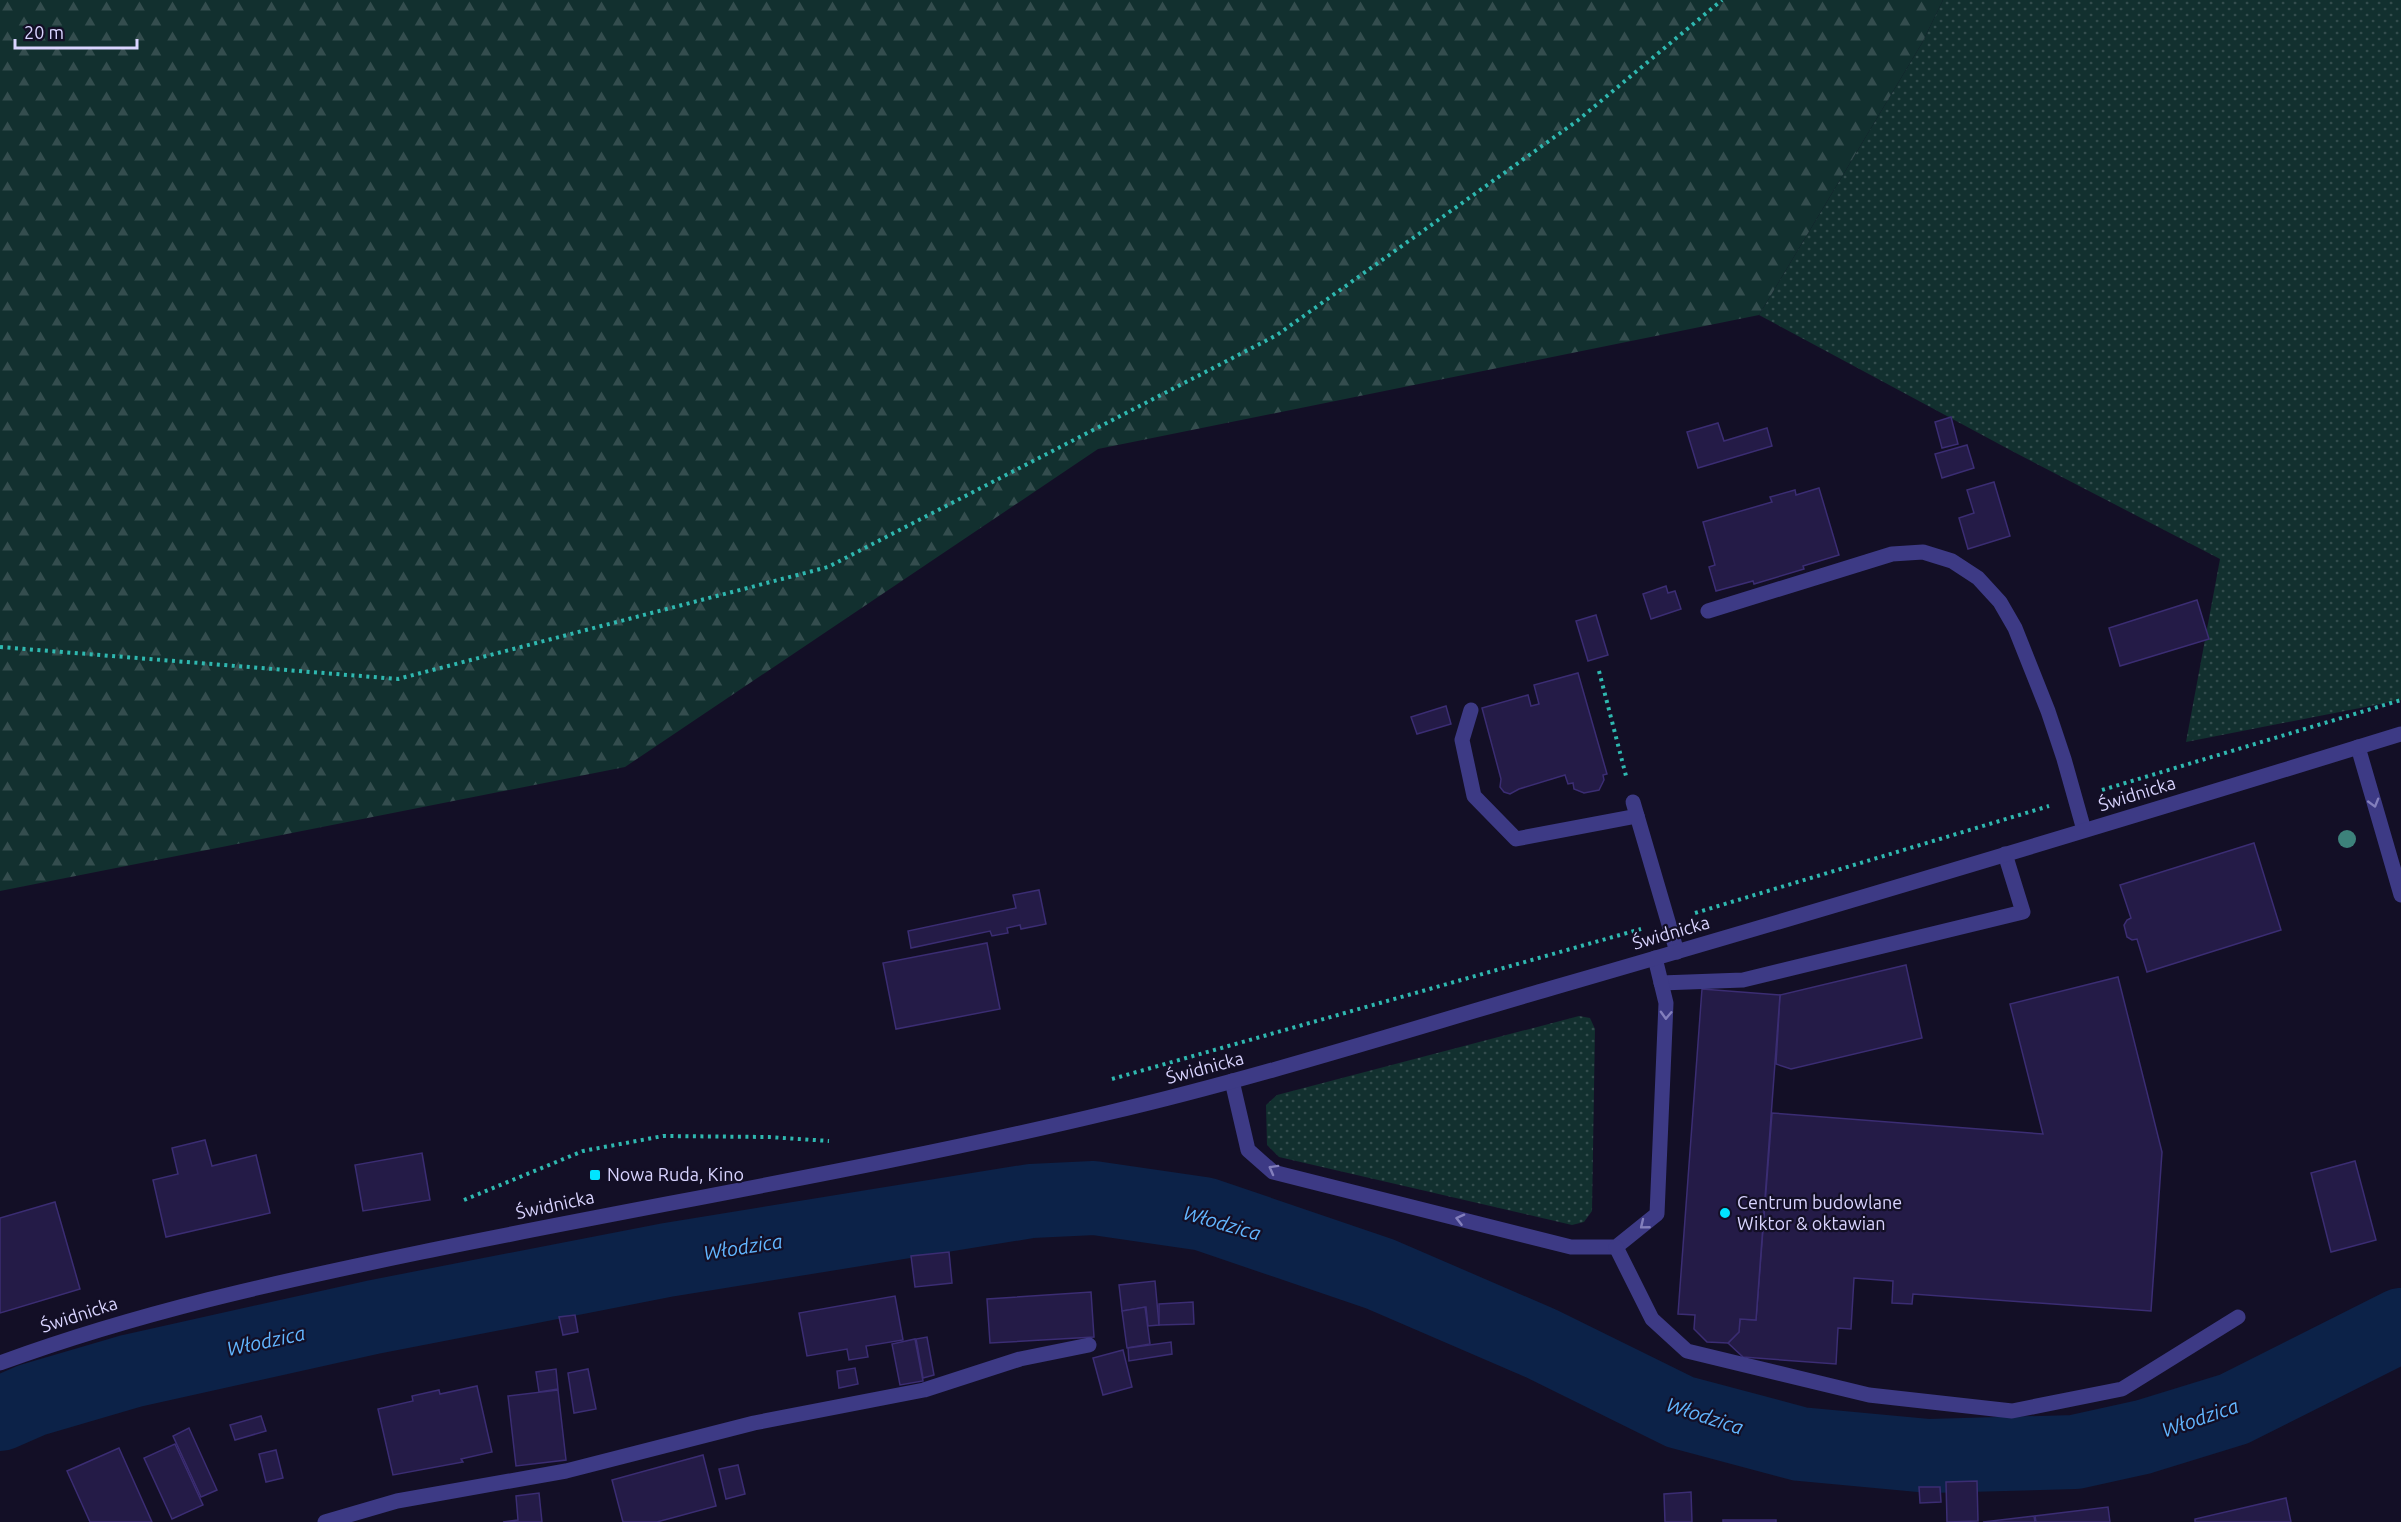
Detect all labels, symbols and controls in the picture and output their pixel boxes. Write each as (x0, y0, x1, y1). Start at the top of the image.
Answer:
scale bar (15, 12, 136, 50)
text: 20 m (24, 22, 64, 42)
street label: Świdnicka (2095, 771, 2178, 814)
one-way arrow (2367, 797, 2379, 808)
street label: Świdnicka (1629, 910, 1712, 953)
one-way arrow (1659, 1011, 1672, 1020)
street label: Świdnicka (1163, 1046, 1246, 1087)
place label: Nowa Ruda, Kino (607, 1164, 744, 1184)
one-way arrow (1269, 1165, 1279, 1176)
marker: Nowa Ruda, Kino (588, 1168, 602, 1182)
street label: Świdnicka (514, 1185, 596, 1222)
place label: Centrum budowlane Wiktor & oktawian (1737, 1192, 1902, 1233)
water label: Włodzica (1181, 1201, 1264, 1245)
marker: Centrum budowlane Wiktor & oktawian (1718, 1206, 1732, 1220)
one-way arrow (1456, 1214, 1466, 1226)
one-way arrow (1640, 1218, 1651, 1229)
water label: Włodzica (702, 1229, 784, 1264)
street label: Świdnicka (37, 1291, 120, 1336)
water label: Włodzica (225, 1321, 307, 1360)
water label: Włodzica (1664, 1392, 1747, 1439)
water label: Włodzica (2159, 1394, 2241, 1441)

